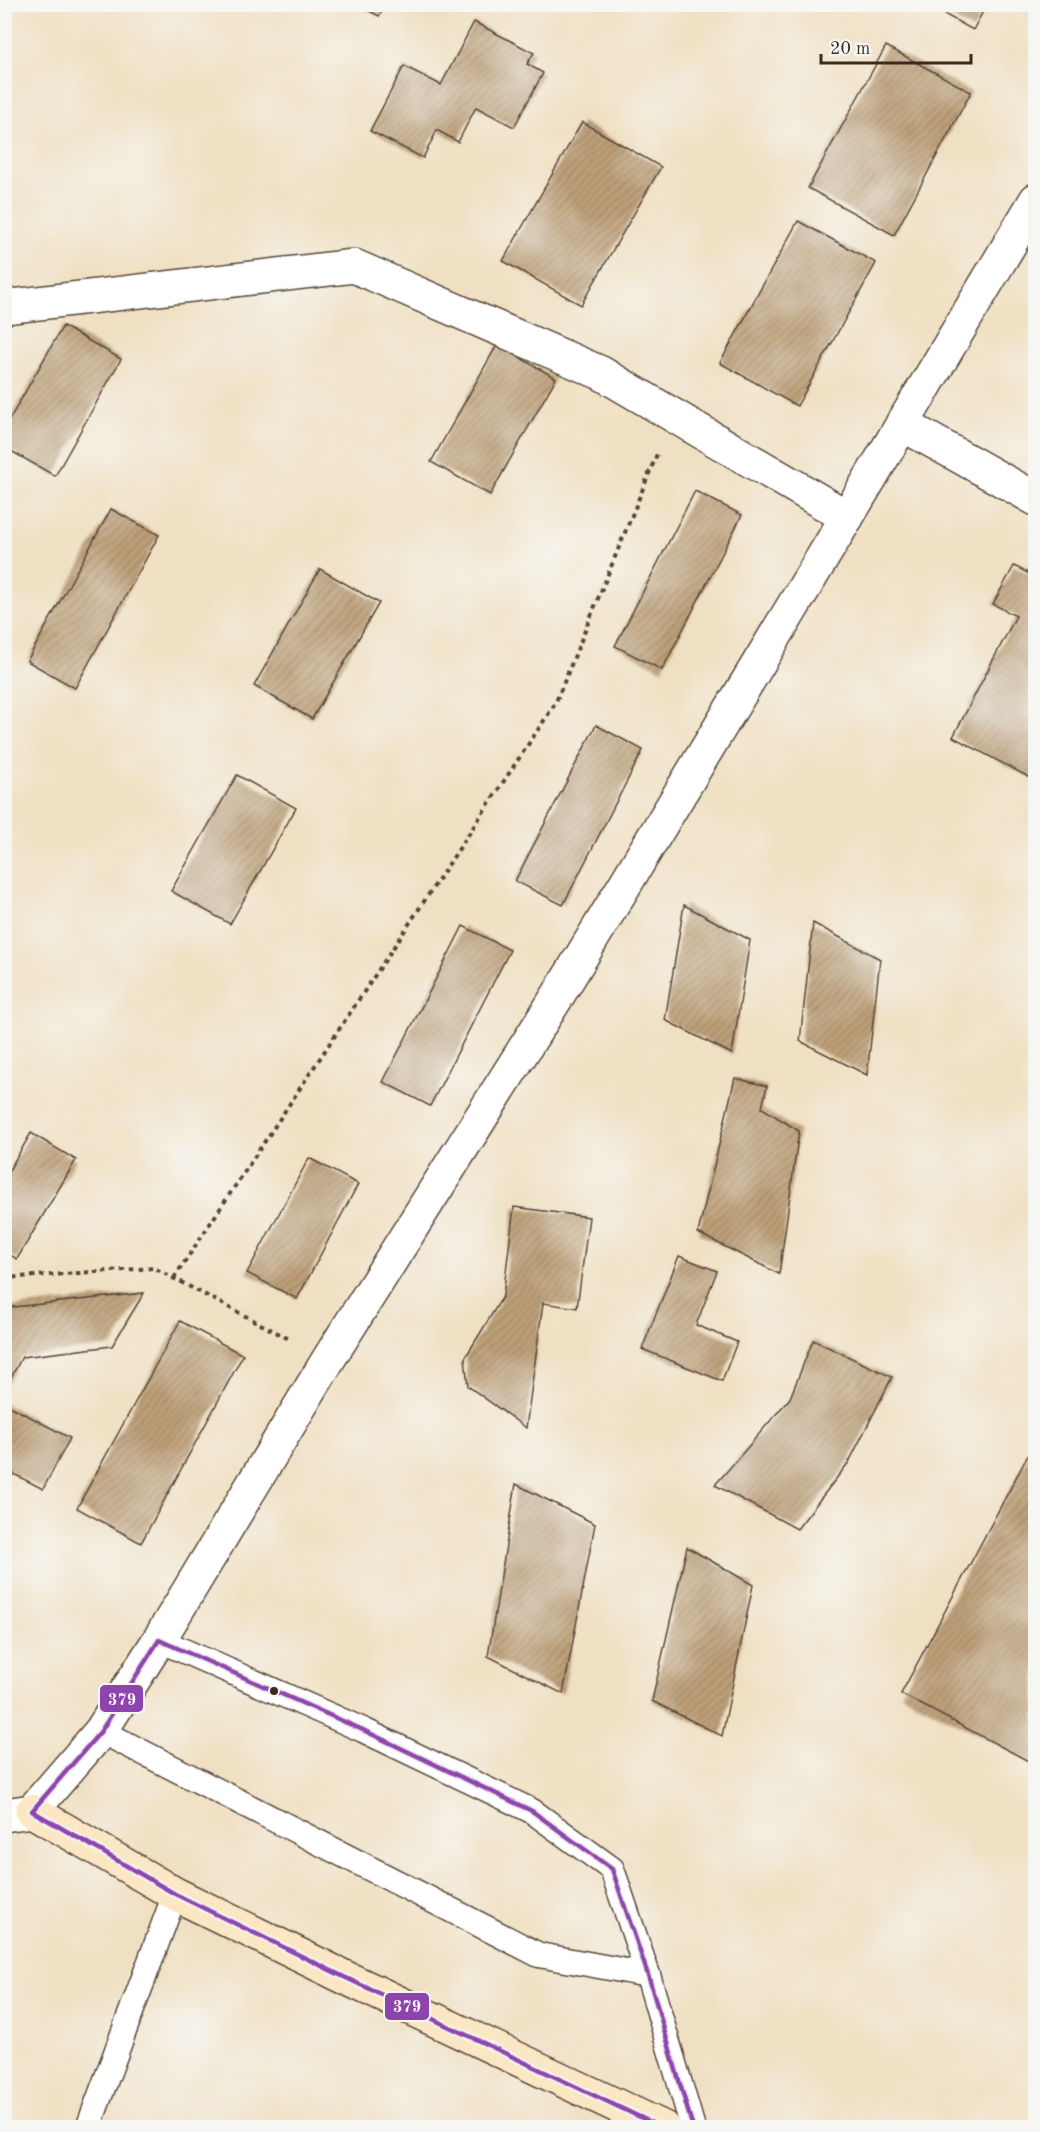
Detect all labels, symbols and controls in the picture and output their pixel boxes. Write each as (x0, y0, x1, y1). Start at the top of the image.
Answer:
scale bar (821, 27, 971, 65)
text: 20 m (830, 40, 870, 58)
line badge: 379 (99, 1684, 144, 1713)
unlabelled marker (268, 1685, 280, 1697)
text: 379 (108, 1693, 136, 1709)
line badge: 379 (384, 1992, 430, 2021)
text: 379 (393, 2000, 421, 2016)

